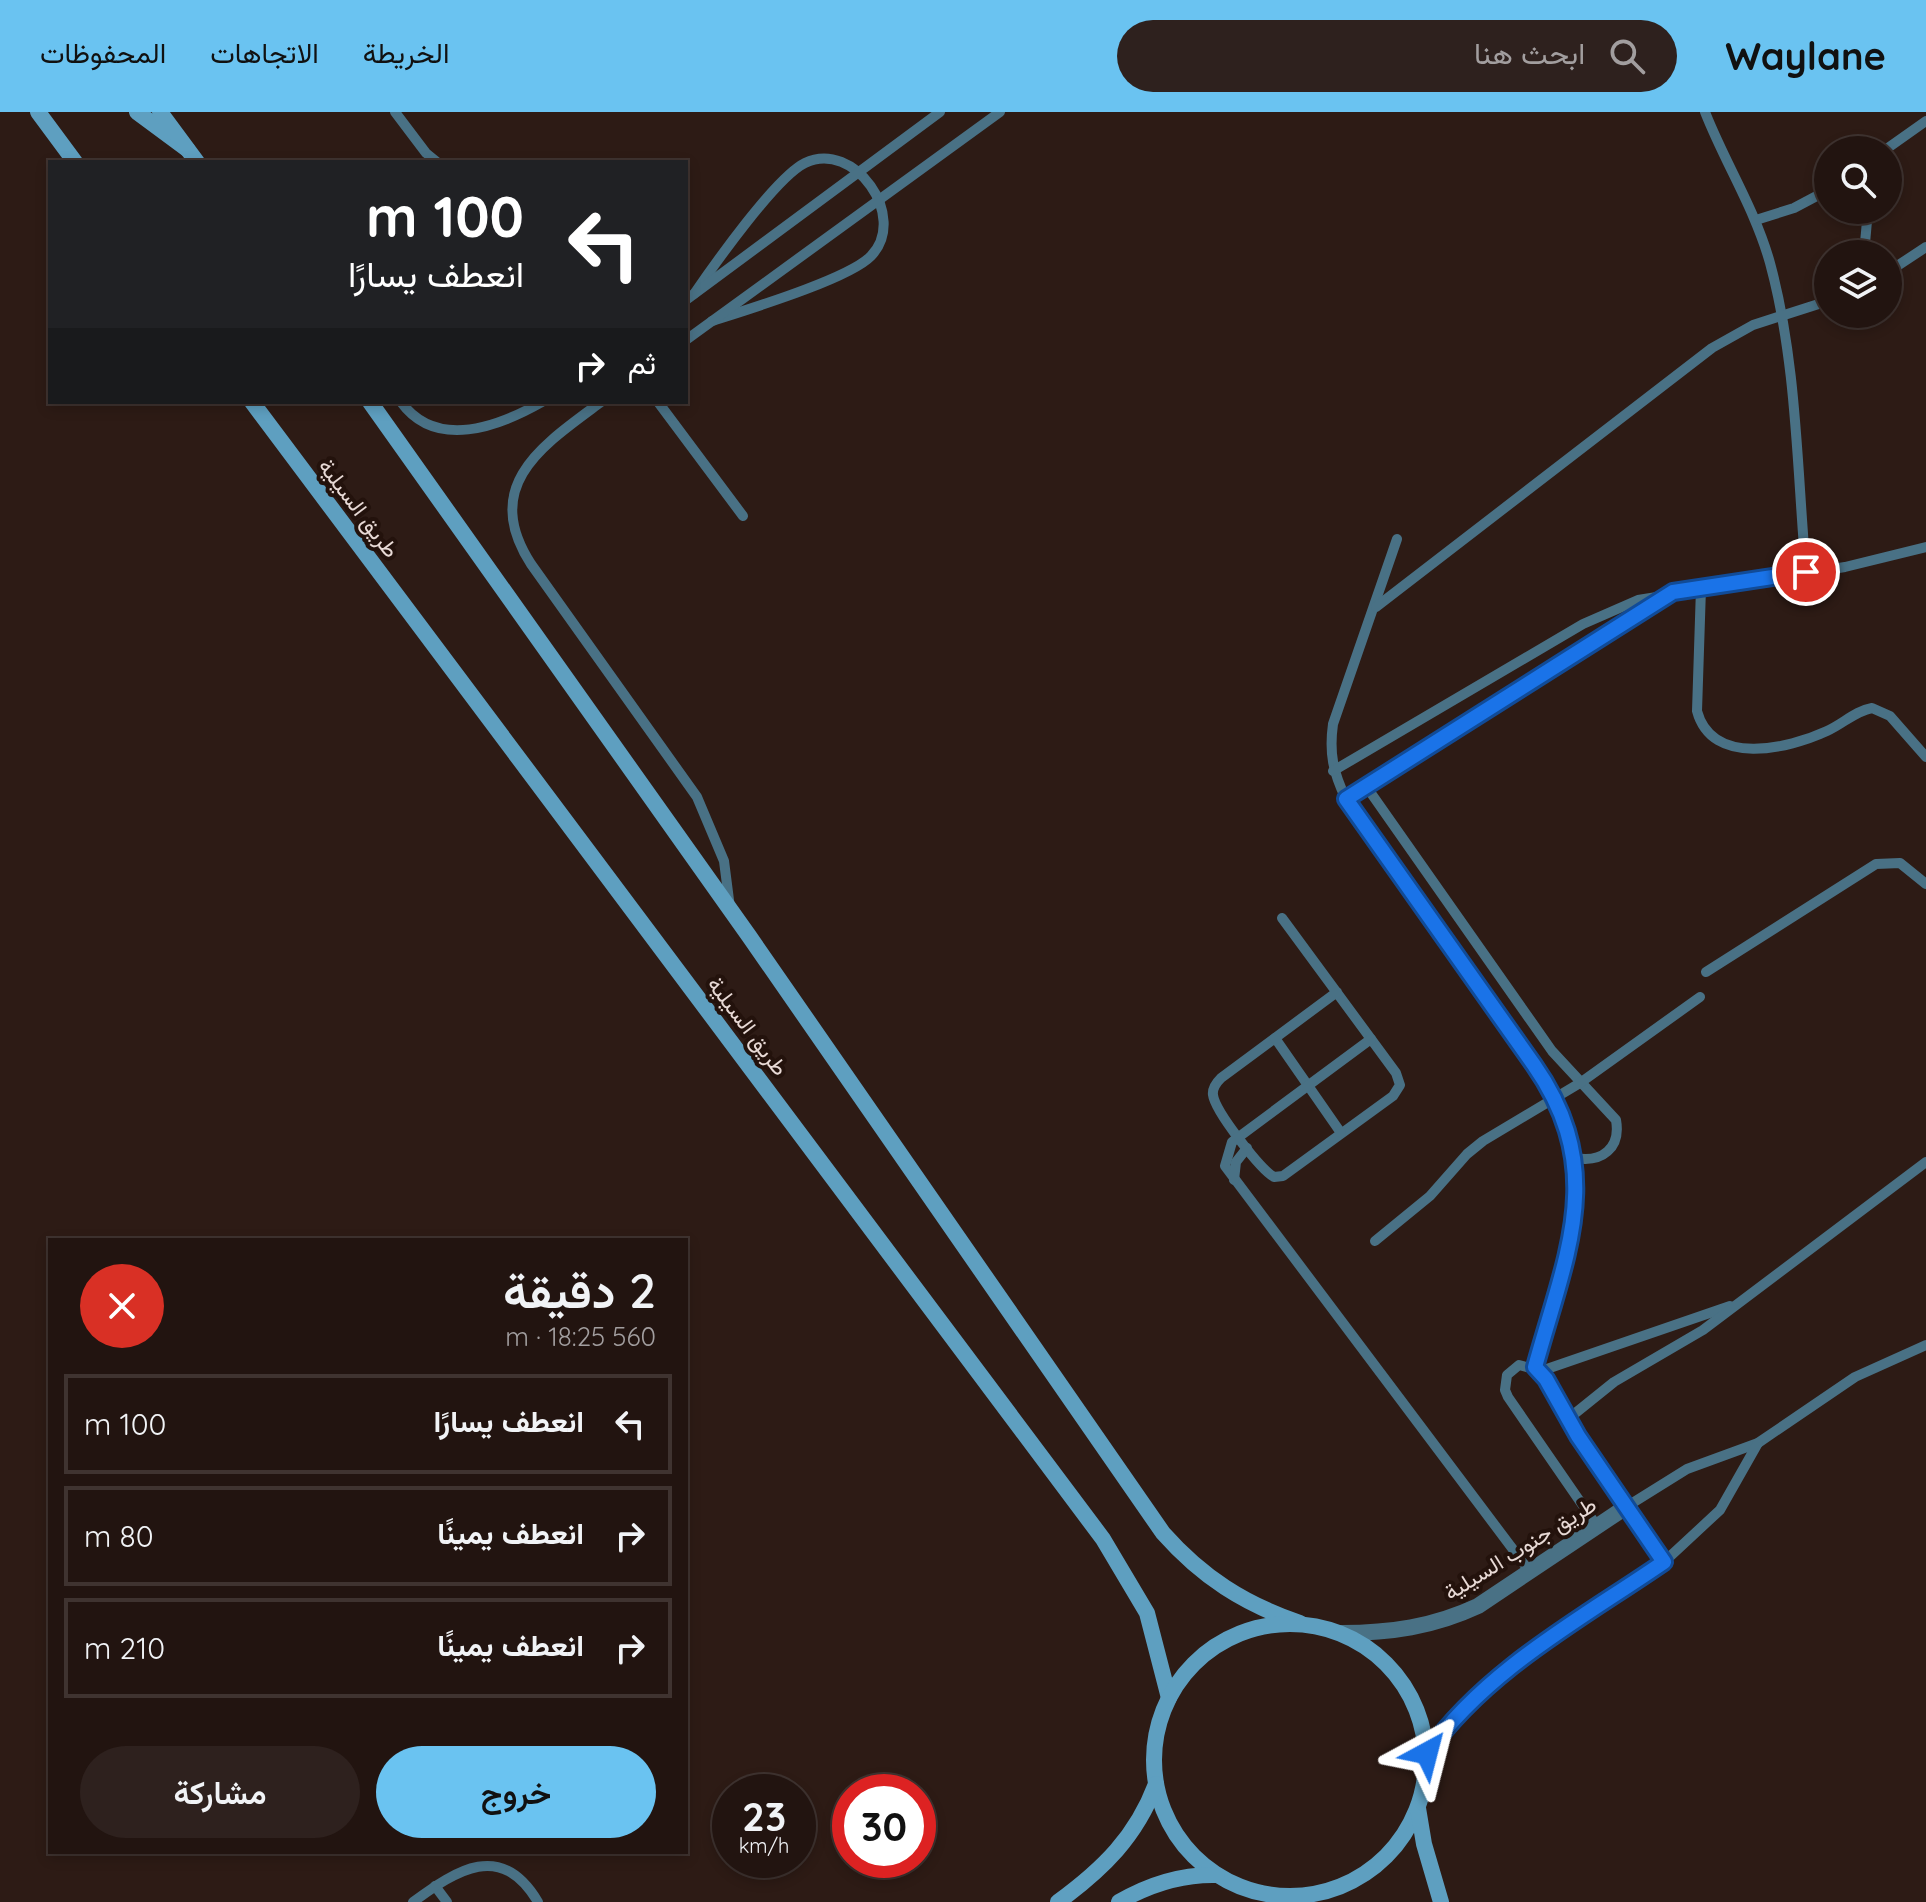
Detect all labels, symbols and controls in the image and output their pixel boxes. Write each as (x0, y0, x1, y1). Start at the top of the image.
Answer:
search box (1117, 20, 1677, 92)
text: Waylane (1725, 32, 1886, 80)
text: ابحث هنا (1474, 34, 1585, 72)
icon: search (1605, 34, 1649, 78)
text: المحفوظات (40, 35, 166, 70)
text: الاتجاهات (210, 35, 319, 70)
text: الخريطة (363, 35, 449, 70)
map controls (1814, 136, 1902, 328)
button: search (1814, 136, 1902, 224)
text: 100 m (366, 181, 524, 251)
icon: left (552, 192, 656, 296)
button: layers (1814, 240, 1902, 328)
text: انعطف يسارًا (348, 251, 524, 296)
icon: right (568, 344, 612, 388)
text: ثم (628, 344, 656, 382)
street label: طريق السيلية (313, 453, 405, 563)
pin (1772, 538, 1840, 606)
icon: arrive (1784, 550, 1828, 594)
street label: طريق السيلية (702, 971, 794, 1081)
text: 2 دقيقة (503, 1260, 656, 1320)
button: close (80, 1264, 164, 1348)
text: 560 m · 18:25 (505, 1320, 656, 1353)
text: انعطف يسارًا (434, 1402, 584, 1440)
icon: left (608, 1402, 652, 1446)
text: 100 m (84, 1405, 166, 1443)
street label: طريق جنوب السيلية (1439, 1490, 1601, 1606)
text: انعطف يمينًا (437, 1514, 584, 1552)
icon: right (608, 1514, 652, 1558)
text: 80 m (84, 1517, 154, 1555)
text: انعطف يمينًا (437, 1626, 584, 1664)
icon: right (608, 1626, 652, 1670)
text: 210 m (84, 1629, 165, 1667)
position arrow (1385, 1711, 1469, 1795)
button: مشاركة (80, 1746, 360, 1838)
button: خروج (376, 1746, 656, 1838)
speed limit sign: 30 (832, 1774, 936, 1878)
text: 23 (742, 1791, 786, 1841)
text: km/h (739, 1833, 789, 1858)

